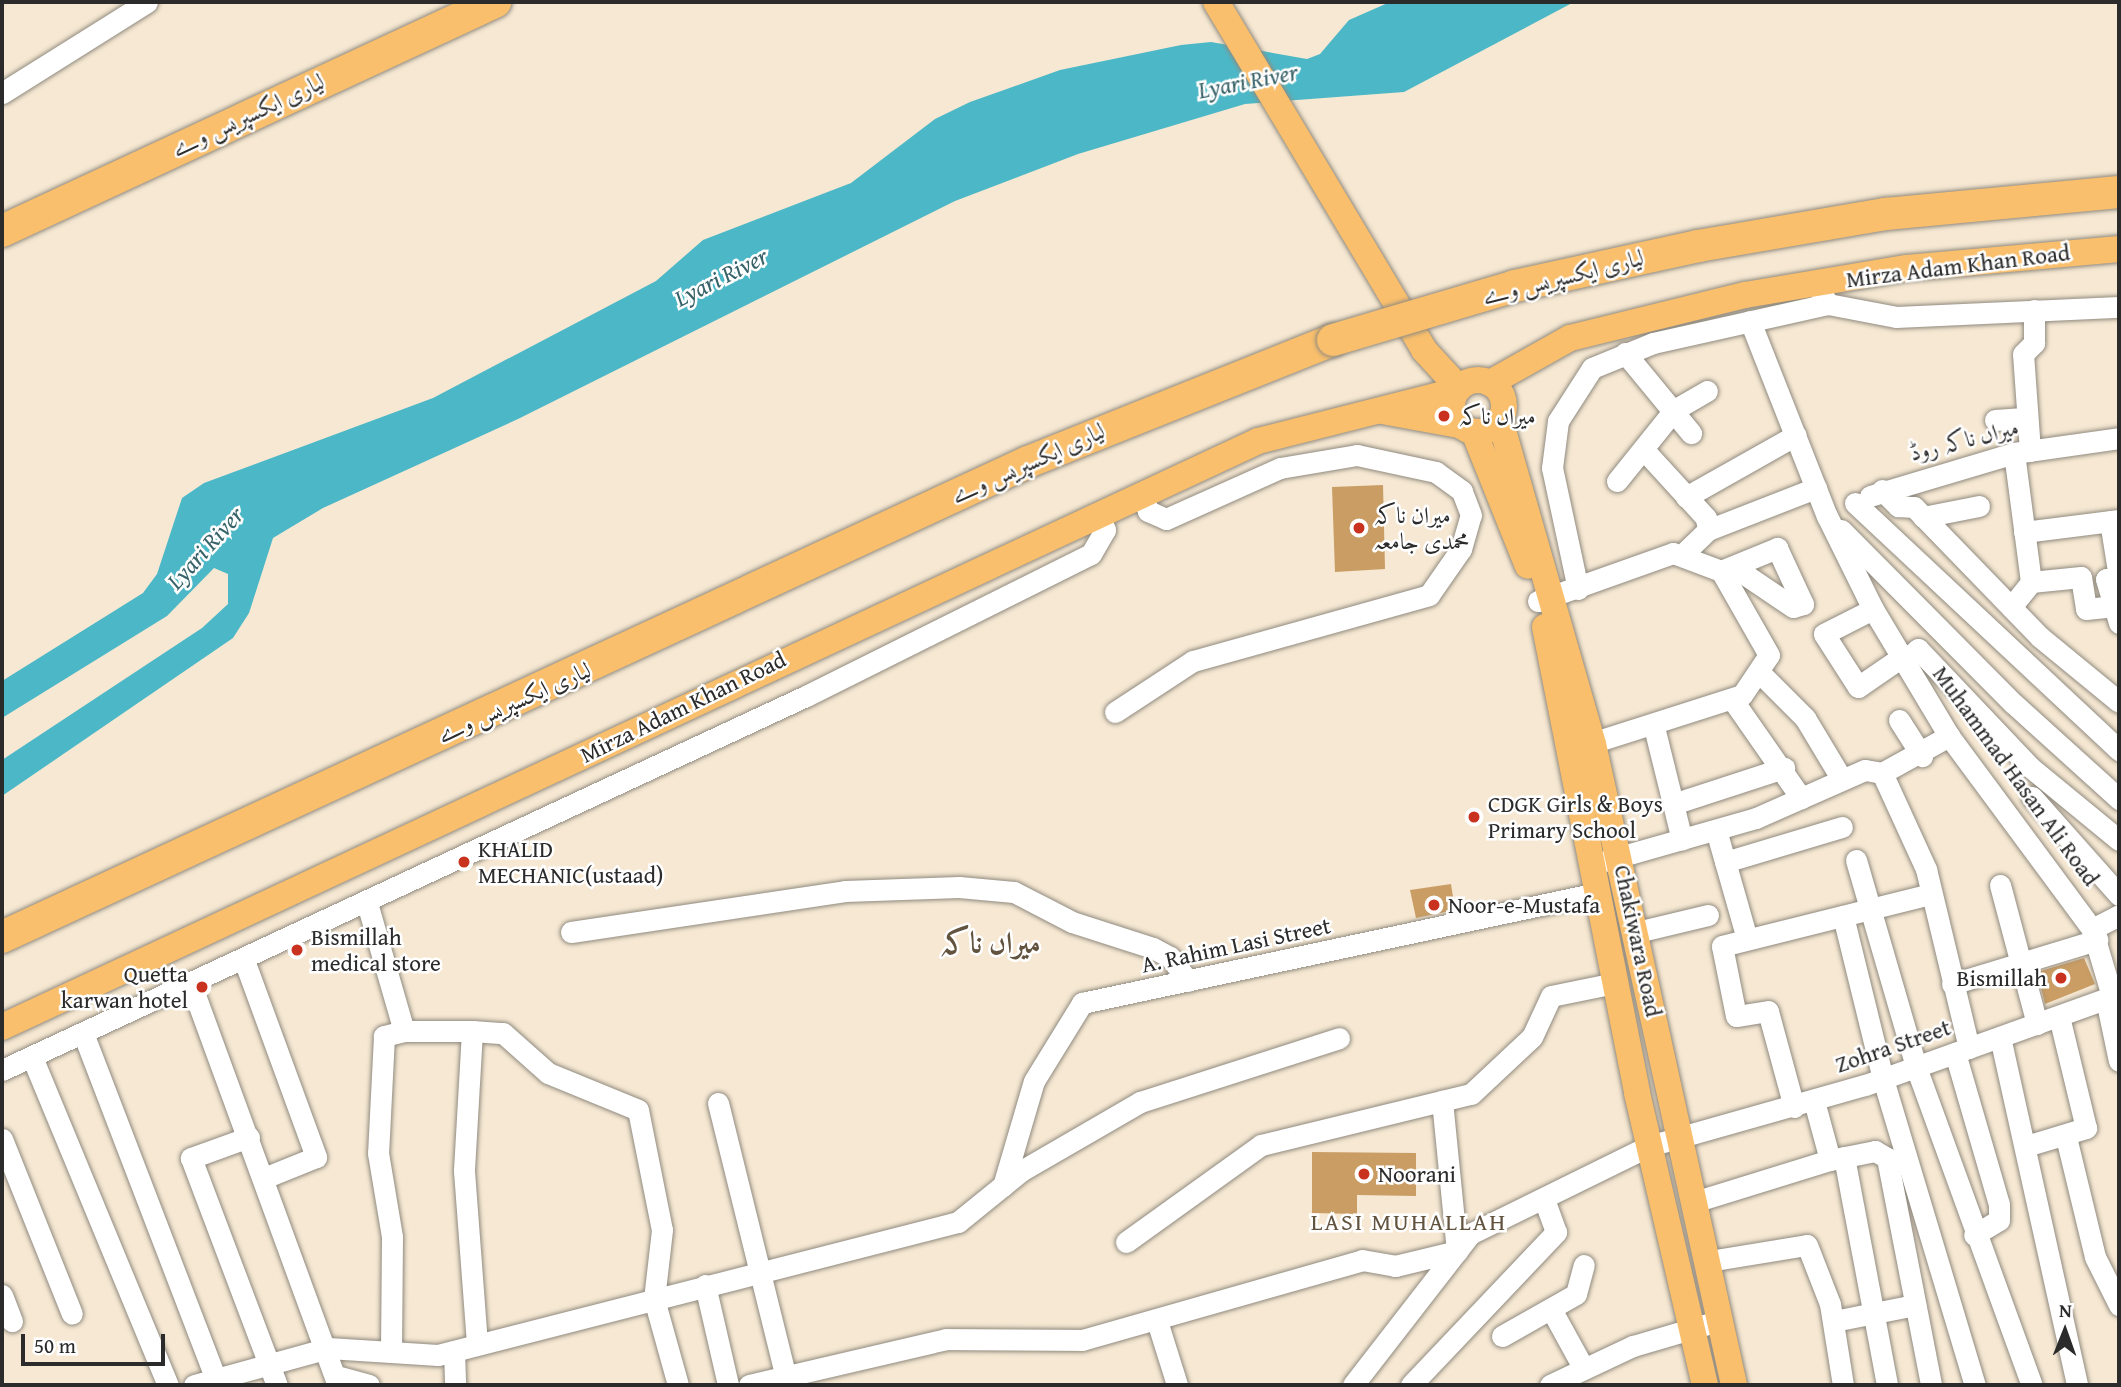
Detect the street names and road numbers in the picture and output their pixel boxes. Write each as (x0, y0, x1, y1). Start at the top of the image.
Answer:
street label: لیاری ایکسپریس وے (167, 68, 329, 162)
street label: Mirza Adam Khan Road (1845, 239, 2071, 293)
street label: لیاری ایکسپریس وے (1479, 244, 1647, 310)
street label: میراں ناکہ روڈ (1907, 413, 2021, 467)
street label: لیاری ایکسپریس وے (947, 417, 1109, 509)
street label: Mirza Adam Khan Road (576, 645, 790, 769)
street label: لیاری ایکسپریس وے (433, 656, 595, 748)
street label: Muhammad Hasan Ali Road (1927, 661, 2105, 891)
street label: Chakiwara Road (1608, 863, 1668, 1019)
street label: A. Rahim Lasi Street (1139, 911, 1333, 979)
street label: Zohra Street (1832, 1013, 1954, 1079)

